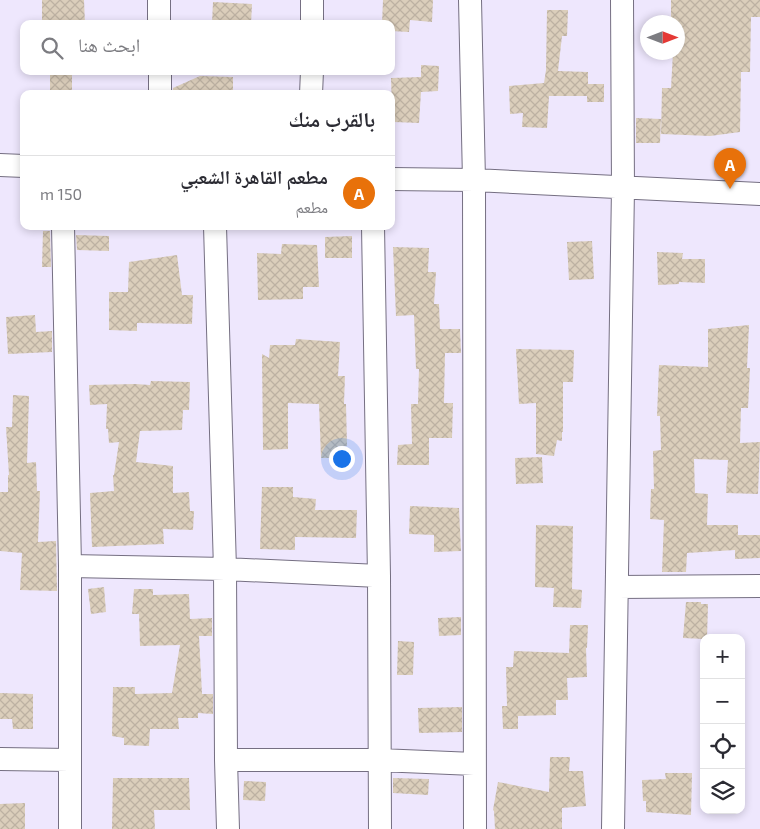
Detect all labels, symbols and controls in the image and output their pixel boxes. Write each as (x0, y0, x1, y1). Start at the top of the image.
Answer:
north arrow (640, 15, 685, 60)
search box (20, 20, 395, 75)
text: ابحث هنا (78, 33, 140, 56)
icon: search (38, 34, 66, 62)
text: بالقرب منك (289, 106, 375, 131)
pin: A (714, 148, 746, 189)
text: مطعم القاهرة الشعبي (180, 165, 328, 188)
text: 150 m (40, 184, 82, 203)
text: A (354, 184, 364, 203)
text: مطعم (296, 197, 328, 216)
your location (329, 446, 355, 472)
map controls (700, 634, 745, 814)
button: + (700, 634, 745, 679)
button: − (700, 679, 745, 724)
button: locate (700, 724, 745, 769)
button: layers (700, 769, 745, 814)

